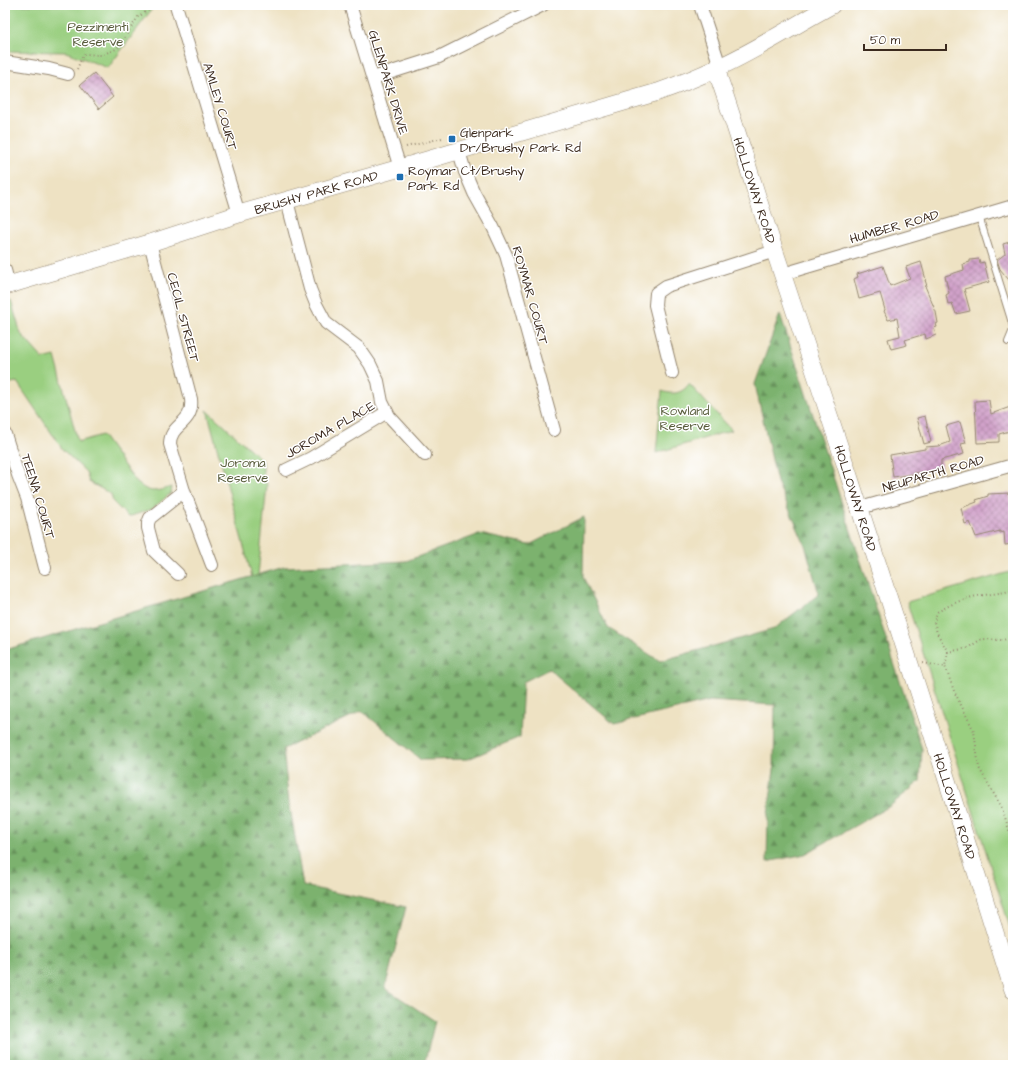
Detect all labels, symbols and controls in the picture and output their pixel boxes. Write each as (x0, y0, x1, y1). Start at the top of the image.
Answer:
park label: Pezzimenti Reserve (67, 18, 129, 51)
scale bar (864, 26, 946, 52)
street label: GLENPARK DRIVE (364, 28, 413, 137)
text: 50 m (870, 32, 901, 49)
street label: AMLEY COURT (198, 60, 242, 153)
place label: Glenpark Dr/Brushy Park Rd (460, 124, 581, 158)
marker: Glenpark Dr/Brushy Park Rd (447, 134, 457, 144)
street label: HOLLOWAY ROAD (728, 135, 780, 246)
place label: Roymar Ct/Brushy Park Rd (408, 162, 524, 195)
street label: BRUSHY PARK ROAD (252, 167, 381, 219)
marker: Roymar Ct/Brushy Park Rd (395, 172, 405, 182)
street label: HUMBER ROAD (848, 205, 942, 248)
street label: ROYMAR COURT (507, 244, 553, 347)
street label: CECIL STREET (163, 271, 204, 365)
street label: JOROMA PLACE (283, 397, 379, 463)
park label: Rowland Reserve (660, 402, 710, 435)
street label: HOLLOWAY ROAD (829, 443, 881, 554)
street label: NEUPARTH ROAD (880, 451, 987, 497)
street label: TEENA COURT (17, 452, 60, 542)
park label: Joroma Reserve (218, 454, 268, 487)
street label: HOLLOWAY ROAD (928, 751, 980, 862)

